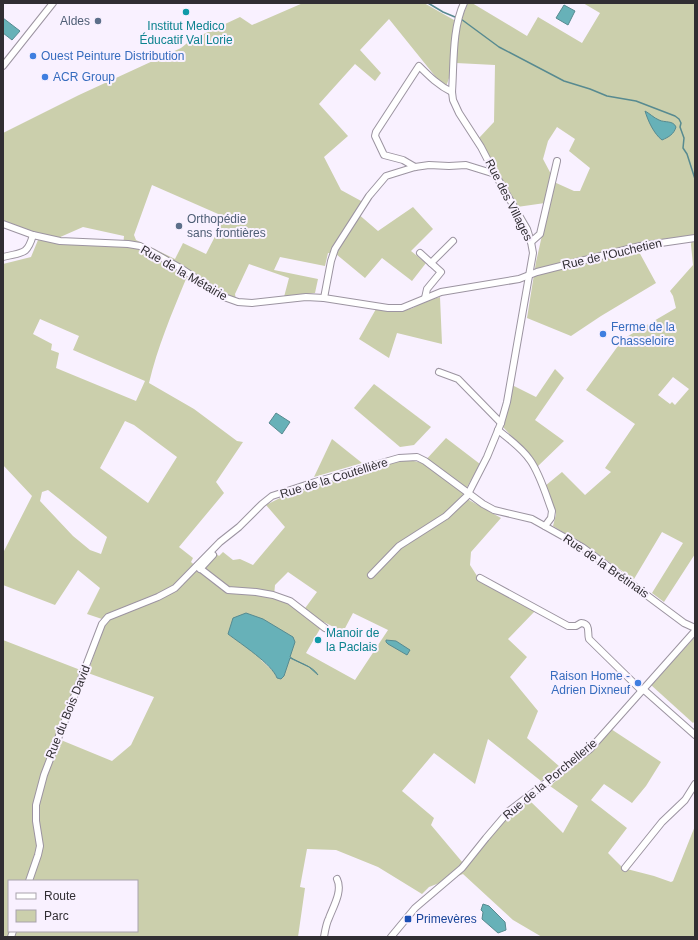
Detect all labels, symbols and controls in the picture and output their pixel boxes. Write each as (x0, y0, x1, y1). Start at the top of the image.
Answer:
marker: Institut Medico Éducatif Val Lorie (181, 7, 191, 17)
place label: Aldes (60, 14, 90, 28)
marker: Aldes (93, 16, 103, 26)
place label: Institut Medico Éducatif Val Lorie (139, 19, 233, 47)
place label: Ouest Peinture Distribution (41, 49, 184, 63)
marker: Ouest Peinture Distribution (28, 51, 38, 61)
place label: ACR Group (53, 70, 115, 84)
marker: ACR Group (40, 72, 50, 82)
street label: Rue des Villages (482, 157, 536, 243)
place label: Orthopédie sans frontières (187, 212, 266, 240)
marker: Orthopédie sans frontières (174, 221, 184, 231)
street label: Rue de l'Ouchetien (561, 236, 663, 272)
street label: Rue de la Métairie (138, 243, 230, 304)
place label: Ferme de la Chasseloire (611, 320, 675, 348)
marker: Ferme de la Chasseloire (598, 329, 608, 339)
street label: Rue de la Coutellière (278, 455, 390, 501)
street label: Rue de la Brétinais (560, 531, 652, 601)
place label: Manoir de la Paclais (326, 626, 380, 654)
marker: Manoir de la Paclais (313, 635, 323, 645)
street label: Rue du Bois David (43, 663, 93, 761)
place label: Raison Home - Adrien Dixneuf (550, 669, 631, 697)
marker: Raison Home - Adrien Dixneuf (633, 678, 643, 688)
street label: Rue de la Porchellerie (500, 735, 600, 822)
legend (8, 880, 138, 932)
text: Route (44, 889, 76, 903)
text: Parc (44, 909, 69, 923)
place label: Primevères (416, 912, 477, 926)
marker: Primevères (403, 914, 413, 924)

